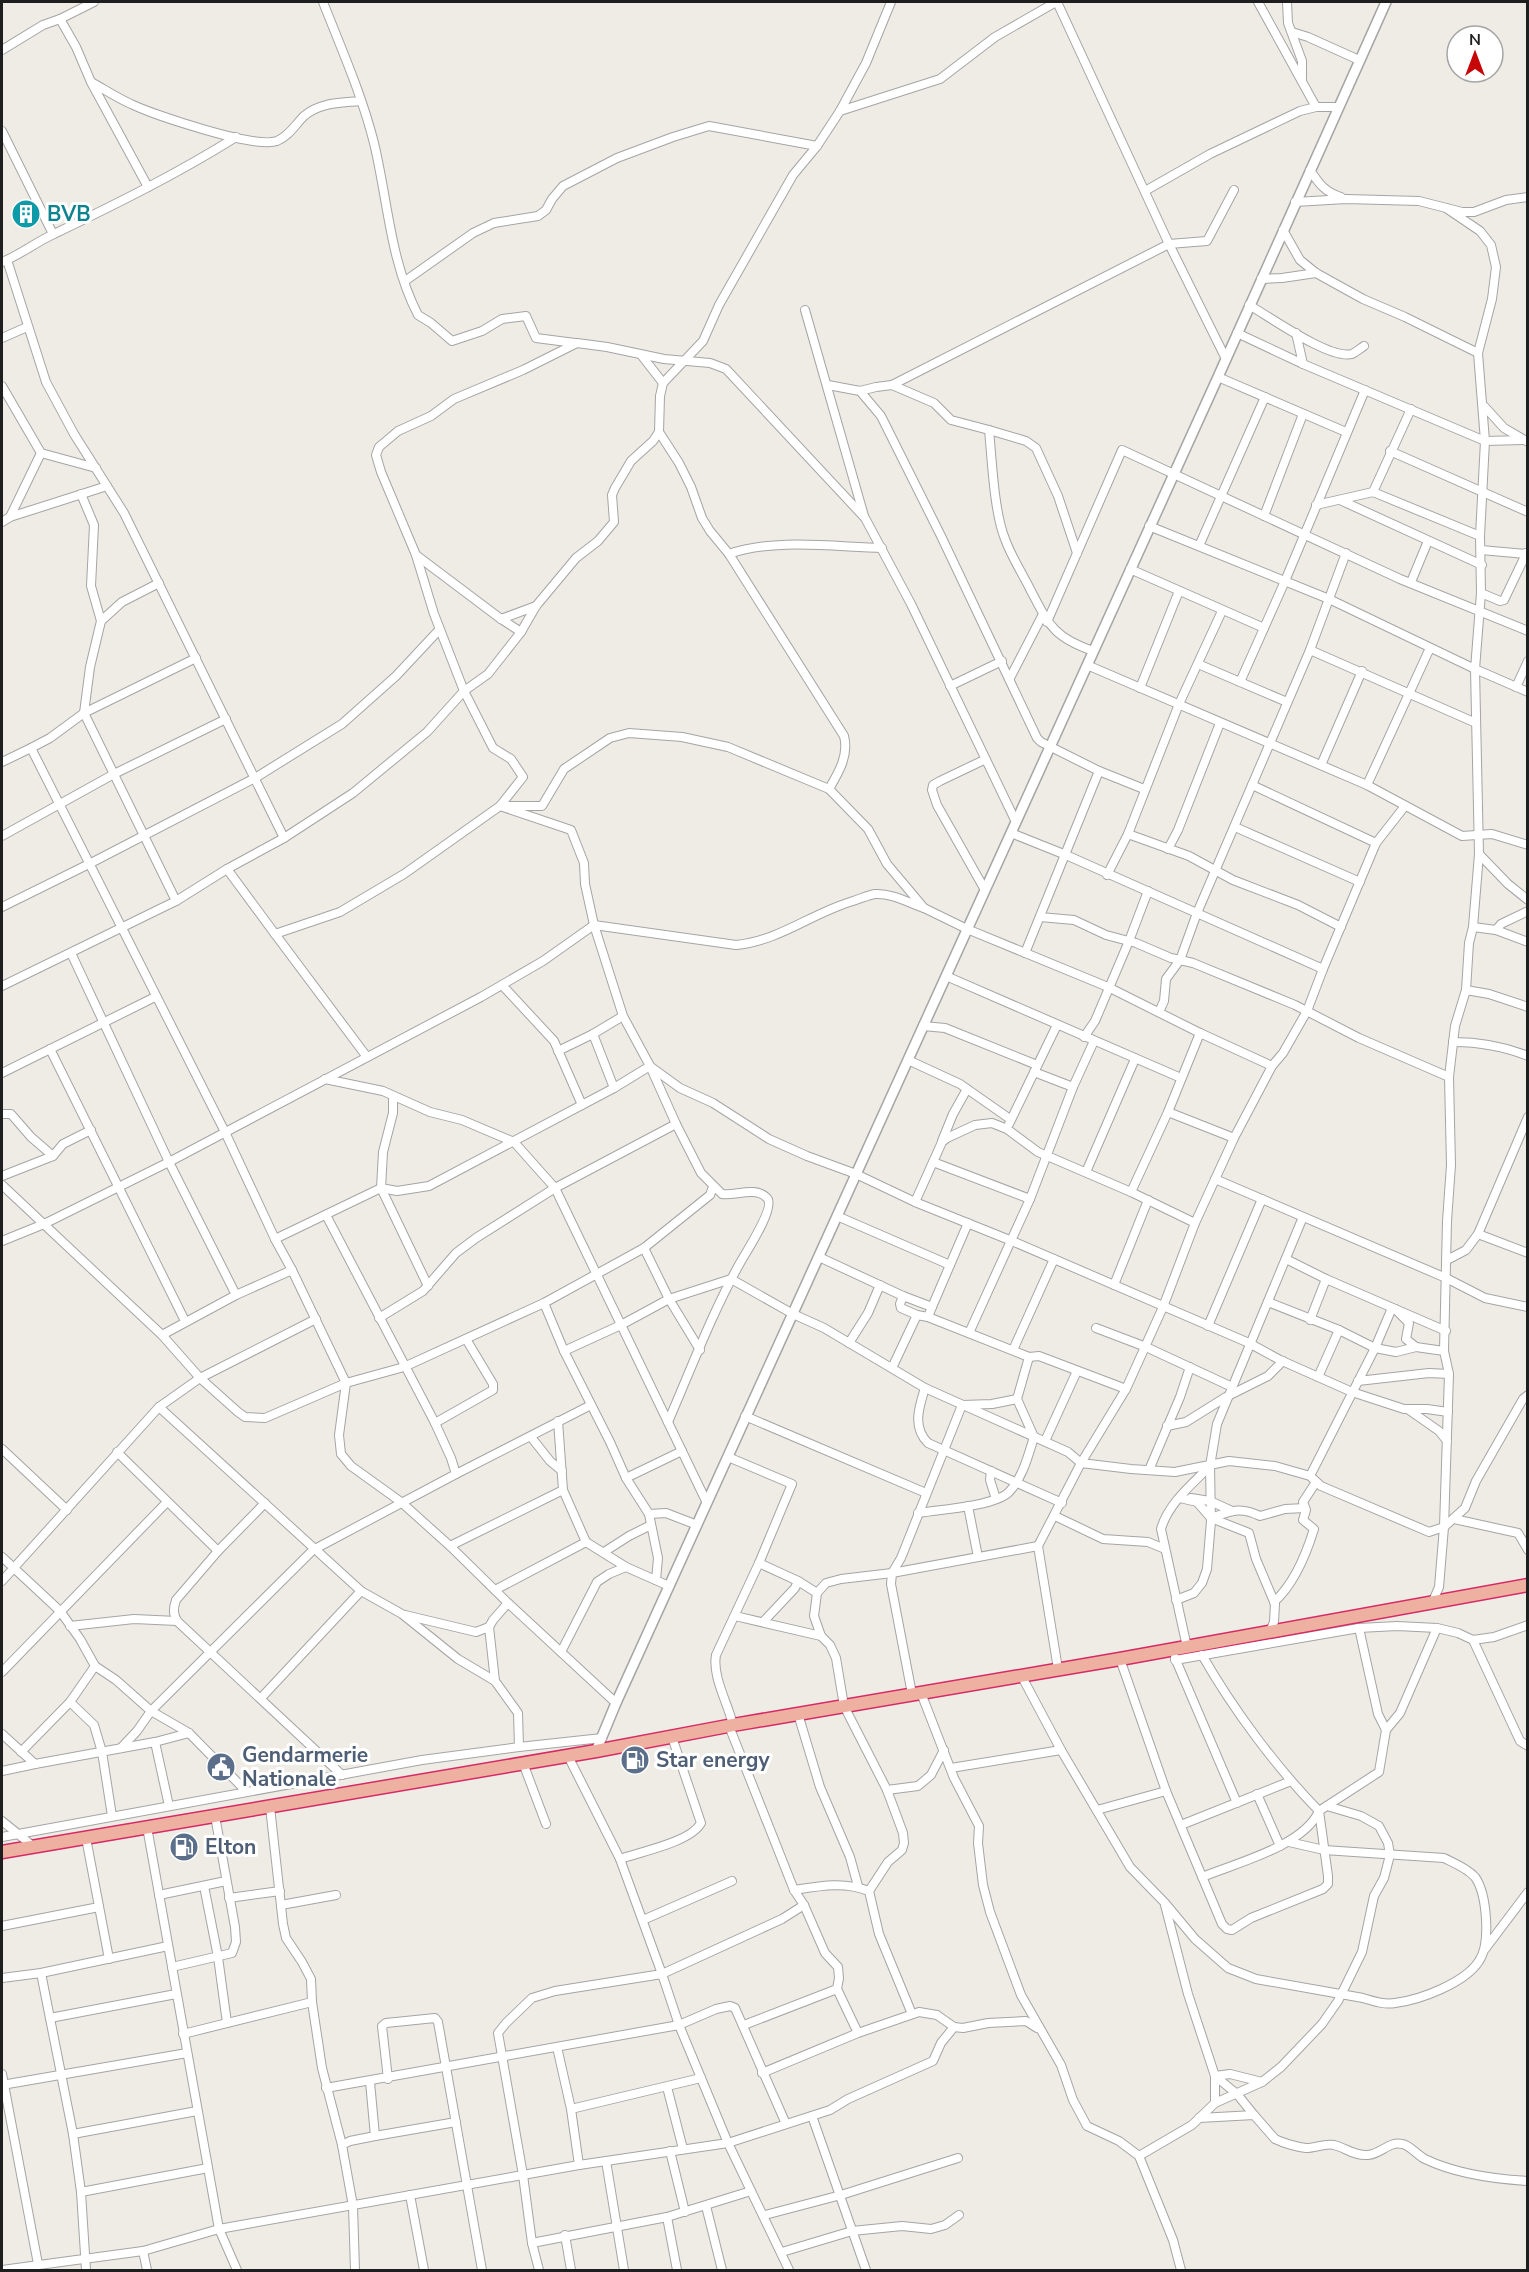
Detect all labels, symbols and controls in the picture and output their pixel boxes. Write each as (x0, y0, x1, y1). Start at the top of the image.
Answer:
north arrow (1445, 24, 1505, 84)
text: N (1469, 29, 1481, 51)
building icon: BVB (10, 198, 42, 230)
place label: BVB (47, 200, 91, 228)
place label: Gendarmerie Nationale (242, 1741, 368, 1793)
fuel station icon: Star energy (619, 1744, 651, 1776)
place label: Star energy (656, 1746, 770, 1774)
public building icon: Gendarmerie Nationale (205, 1751, 237, 1783)
fuel station icon: Elton (168, 1831, 200, 1863)
place label: Elton (205, 1833, 256, 1861)

